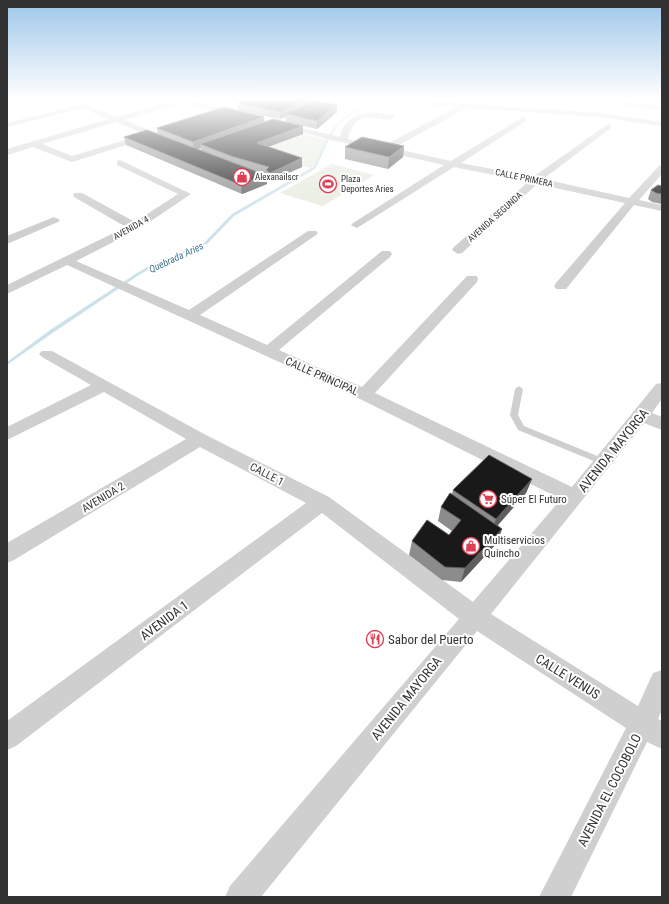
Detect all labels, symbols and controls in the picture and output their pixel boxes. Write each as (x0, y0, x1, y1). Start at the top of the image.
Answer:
shop icon: Alexanailscr (232, 167, 252, 187)
street label: CALLE PRIMERA (494, 167, 554, 189)
place label: Alexanailscr (255, 172, 299, 182)
sports icon: Plaza Deportes Aries (318, 174, 338, 194)
place label: Plaza Deportes Aries (341, 174, 394, 194)
street label: AVENIDA SEGUNDA (466, 190, 524, 244)
street label: AVENIDA 4 (112, 214, 151, 242)
water label: Quebrada Aries (147, 240, 206, 275)
street label: CALLE PRINCIPAL (283, 355, 360, 398)
street label: AVENIDA MAYORGA (575, 405, 652, 495)
street label: CALLE 1 (248, 460, 286, 489)
street label: AVENIDA 2 (80, 480, 127, 515)
supermarket icon: Súper El Futuro (478, 489, 498, 509)
place label: Súper El Futuro (501, 493, 567, 506)
place label: Multiservicios Quincho (484, 534, 545, 560)
shop icon: Multiservicios Quincho (461, 536, 481, 556)
street label: AVENIDA 1 (137, 598, 191, 643)
restaurant icon: Sabor del Puerto (365, 629, 385, 649)
place label: Sabor del Puerto (388, 632, 473, 647)
street label: CALLE VENUS (533, 651, 603, 702)
street label: AVENIDA MAYORGA (368, 653, 445, 743)
street label: AVENIDA EL COCOBOLO (575, 731, 644, 849)

